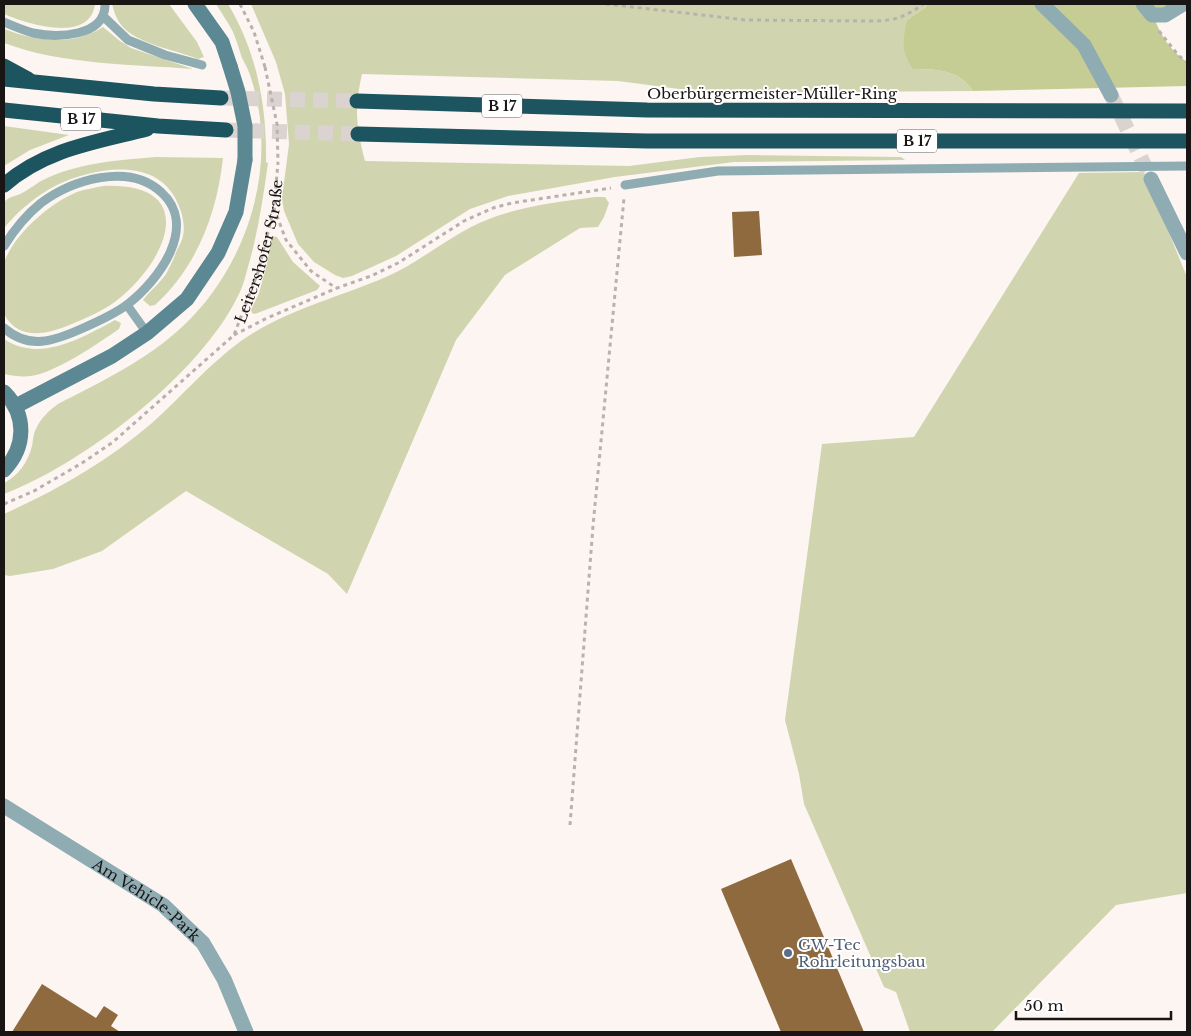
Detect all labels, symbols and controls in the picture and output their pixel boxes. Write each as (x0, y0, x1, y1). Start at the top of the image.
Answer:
street label: Oberbürgermeister-Müller-Ring (647, 84, 898, 103)
road number: B 17 (482, 94, 522, 118)
road number: B 17 (61, 108, 101, 130)
road number: B 17 (897, 130, 937, 152)
street label: Leitershofer Straße (230, 179, 286, 326)
street label: Am Vehicle-Park (88, 854, 205, 946)
place label: GW-Tec Rohrleitungsbau (798, 935, 926, 971)
marker: GW-Tec Rohrleitungsbau (782, 947, 794, 959)
scale bar (1016, 988, 1171, 1020)
text: 50 m (1024, 996, 1064, 1015)

